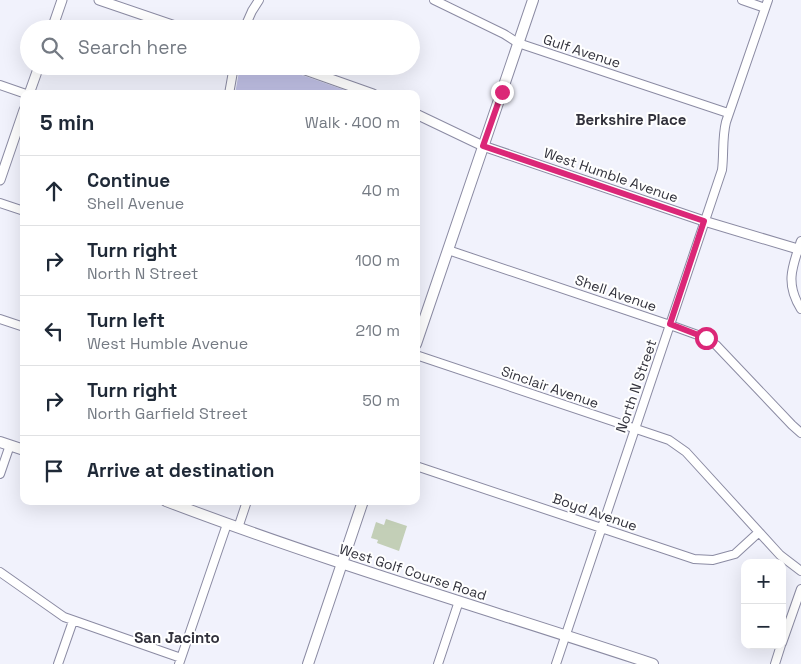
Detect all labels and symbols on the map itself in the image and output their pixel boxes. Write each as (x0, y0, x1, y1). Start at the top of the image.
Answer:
street label: Gulf Avenue (541, 30, 623, 72)
route end (491, 81, 514, 104)
district label: Berkshire Place (575, 110, 687, 129)
street label: West Humble Avenue (541, 144, 681, 206)
street label: Shell Avenue (573, 271, 659, 315)
route start (695, 327, 718, 350)
street label: North N Street (612, 337, 660, 435)
street label: Sinclair Avenue (499, 362, 601, 412)
street label: Boyd Avenue (550, 489, 640, 535)
street label: West Golf Course Road (337, 540, 489, 604)
district label: San Jacinto (134, 628, 220, 647)

